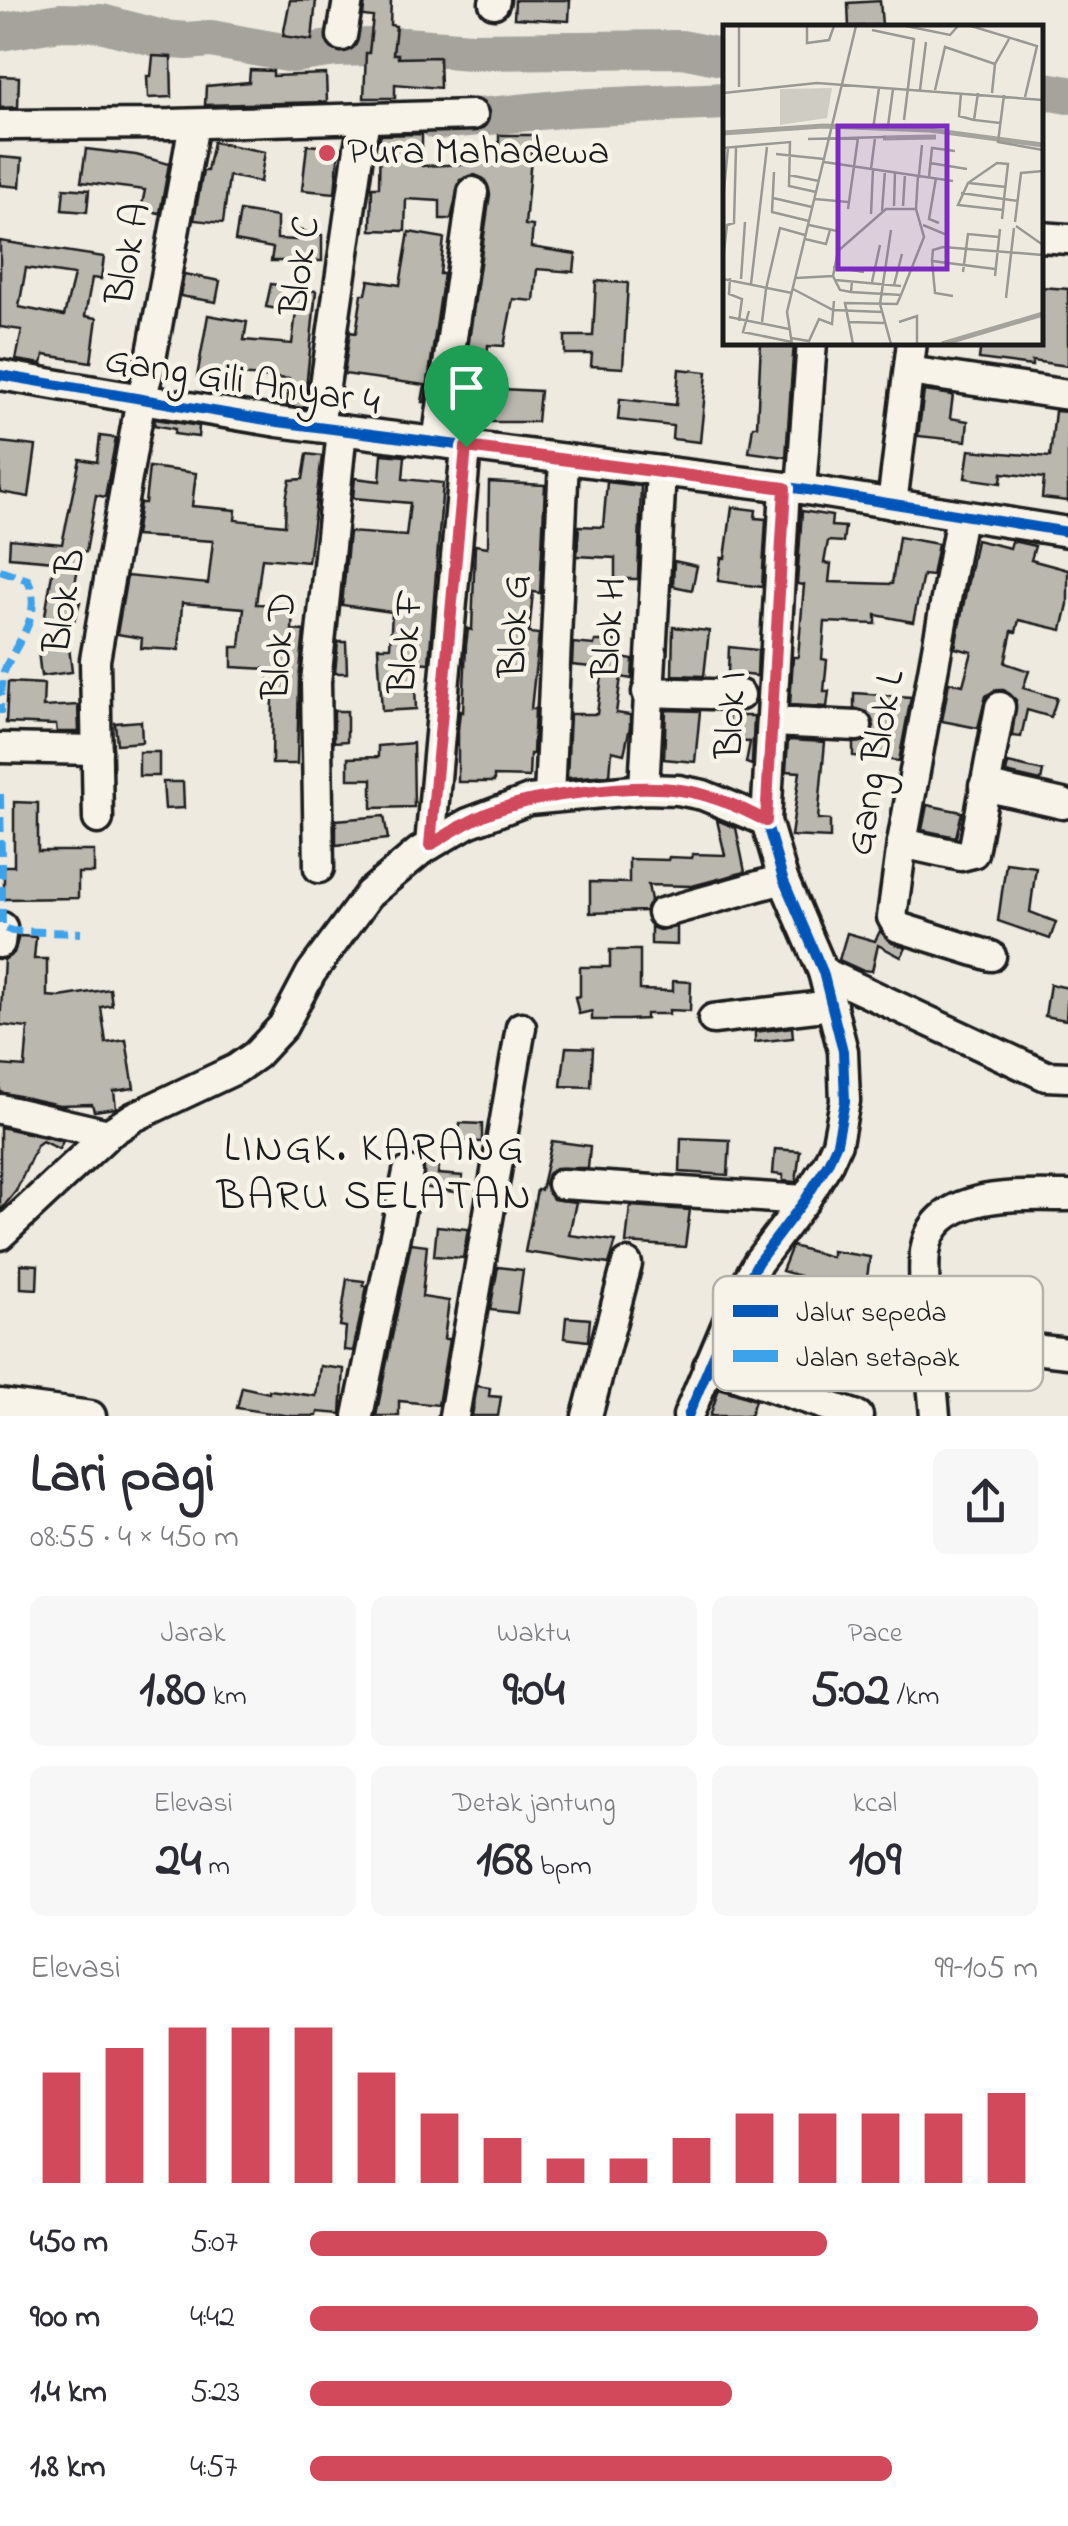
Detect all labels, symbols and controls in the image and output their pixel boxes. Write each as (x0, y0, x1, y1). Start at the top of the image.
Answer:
inset map (723, 25, 1043, 345)
place label: Pura Mahadewa (347, 124, 609, 183)
marker: Pura Mahadewa (316, 142, 338, 164)
street label: Blok A (91, 198, 169, 311)
street label: Blok C (266, 212, 338, 321)
street label: Gang Gili Anyar 4 (100, 332, 384, 434)
pin (424, 345, 509, 448)
icon: arrive (439, 360, 494, 415)
street label: Blok B (28, 544, 103, 659)
street label: Blok G (485, 573, 547, 680)
street label: Blok H (578, 575, 644, 682)
street label: Blok F (374, 587, 442, 698)
street label: Blok D (248, 590, 314, 703)
street label: Gang Blok L (832, 665, 922, 860)
street label: Blok I (701, 670, 765, 761)
district label: LINGK. KARANG BARU SELATAN (216, 1119, 533, 1228)
legend (713, 1276, 1043, 1391)
text: Jalur sepeda (796, 1294, 947, 1335)
text: Jalan setapak (796, 1339, 960, 1380)
text: Lari pagi (30, 1437, 215, 1517)
button: share (933, 1449, 1038, 1554)
text: 08:55 · 4 × 450 m (30, 1515, 239, 1562)
text: Jarak (161, 1614, 225, 1655)
text: Waktu (497, 1614, 571, 1655)
text: Pace (848, 1614, 902, 1655)
text: 1.80 (139, 1655, 206, 1728)
text: 9:04 (503, 1655, 565, 1728)
text: 5:02 (811, 1655, 890, 1728)
text: km (206, 1677, 247, 1718)
text: /km (890, 1677, 940, 1718)
text: Elevasi (153, 1784, 233, 1825)
text: Detak jantung (452, 1784, 616, 1825)
text: kcal (853, 1784, 897, 1825)
text: 24 (156, 1825, 201, 1898)
text: 168 (476, 1825, 533, 1898)
text: 109 (849, 1825, 901, 1898)
text: m (201, 1847, 230, 1888)
text: bpm (533, 1847, 592, 1888)
text: Elevasi (30, 1946, 121, 1993)
text: 99–105 m (934, 1946, 1038, 1993)
text: 450 m (30, 2220, 108, 2267)
text: 5:07 (190, 2220, 238, 2267)
text: 900 m (30, 2295, 100, 2342)
text: 4:42 (190, 2295, 235, 2342)
text: 1.4 km (30, 2370, 107, 2417)
text: 5:23 (190, 2370, 240, 2417)
text: 1.8 km (30, 2445, 106, 2492)
text: 4:57 (190, 2445, 237, 2492)

